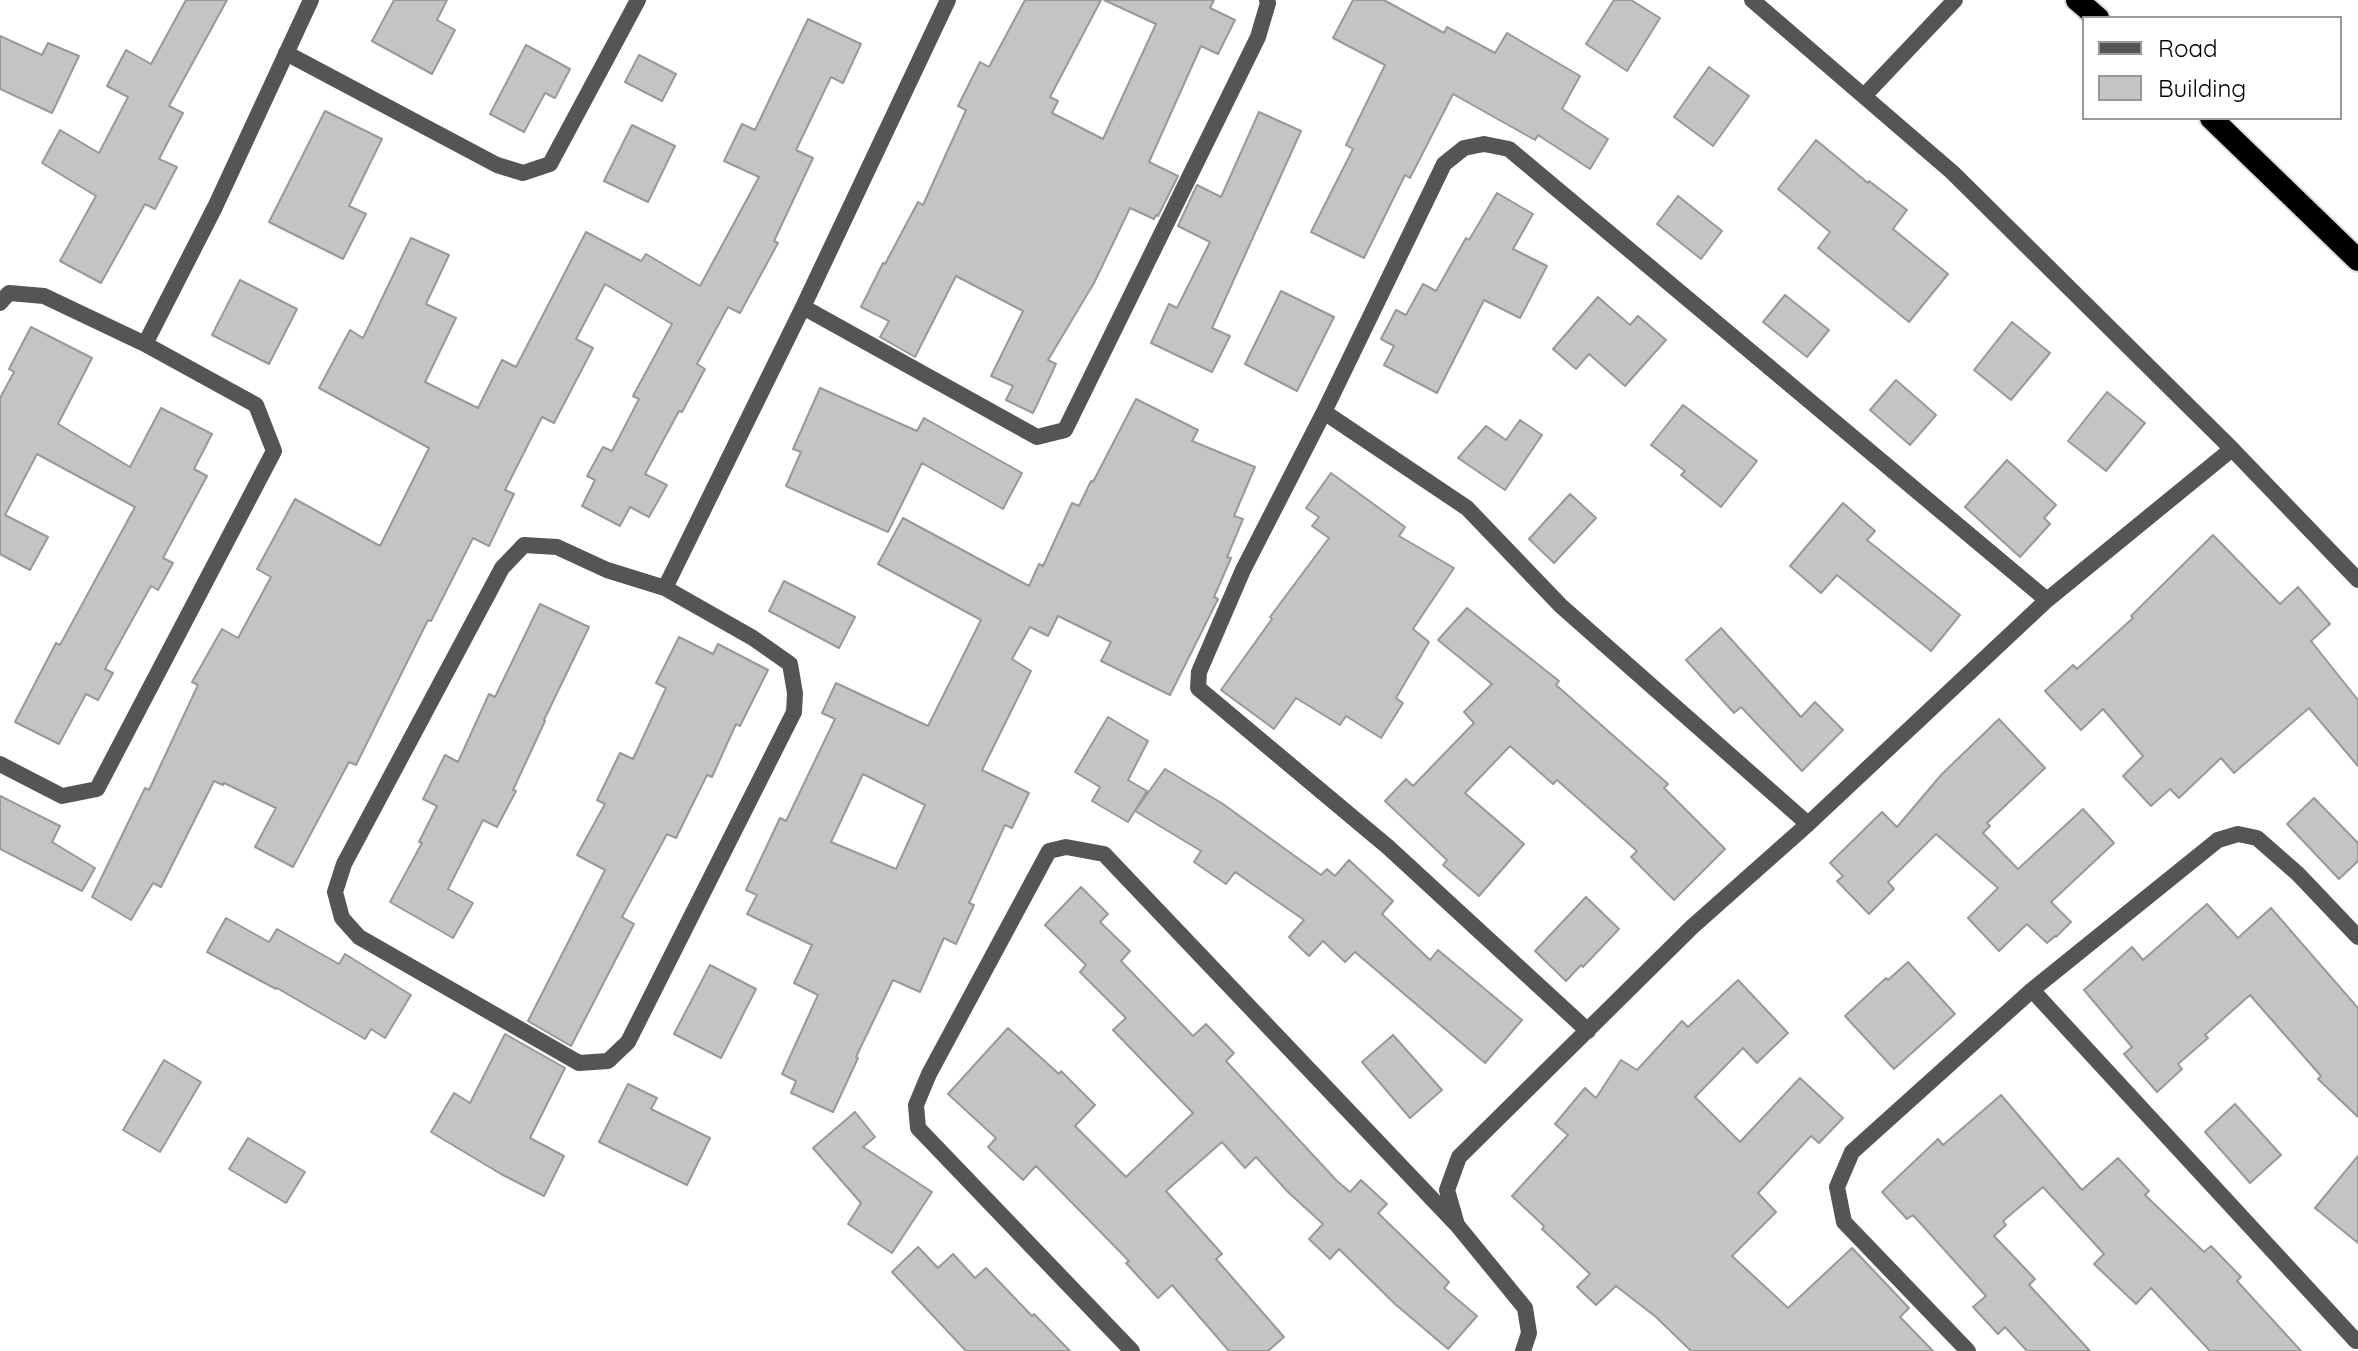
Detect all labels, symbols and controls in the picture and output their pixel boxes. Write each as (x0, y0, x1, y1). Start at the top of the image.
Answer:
legend (2082, 16, 2342, 120)
text: Road (2158, 33, 2218, 63)
text: Building (2158, 73, 2246, 103)

